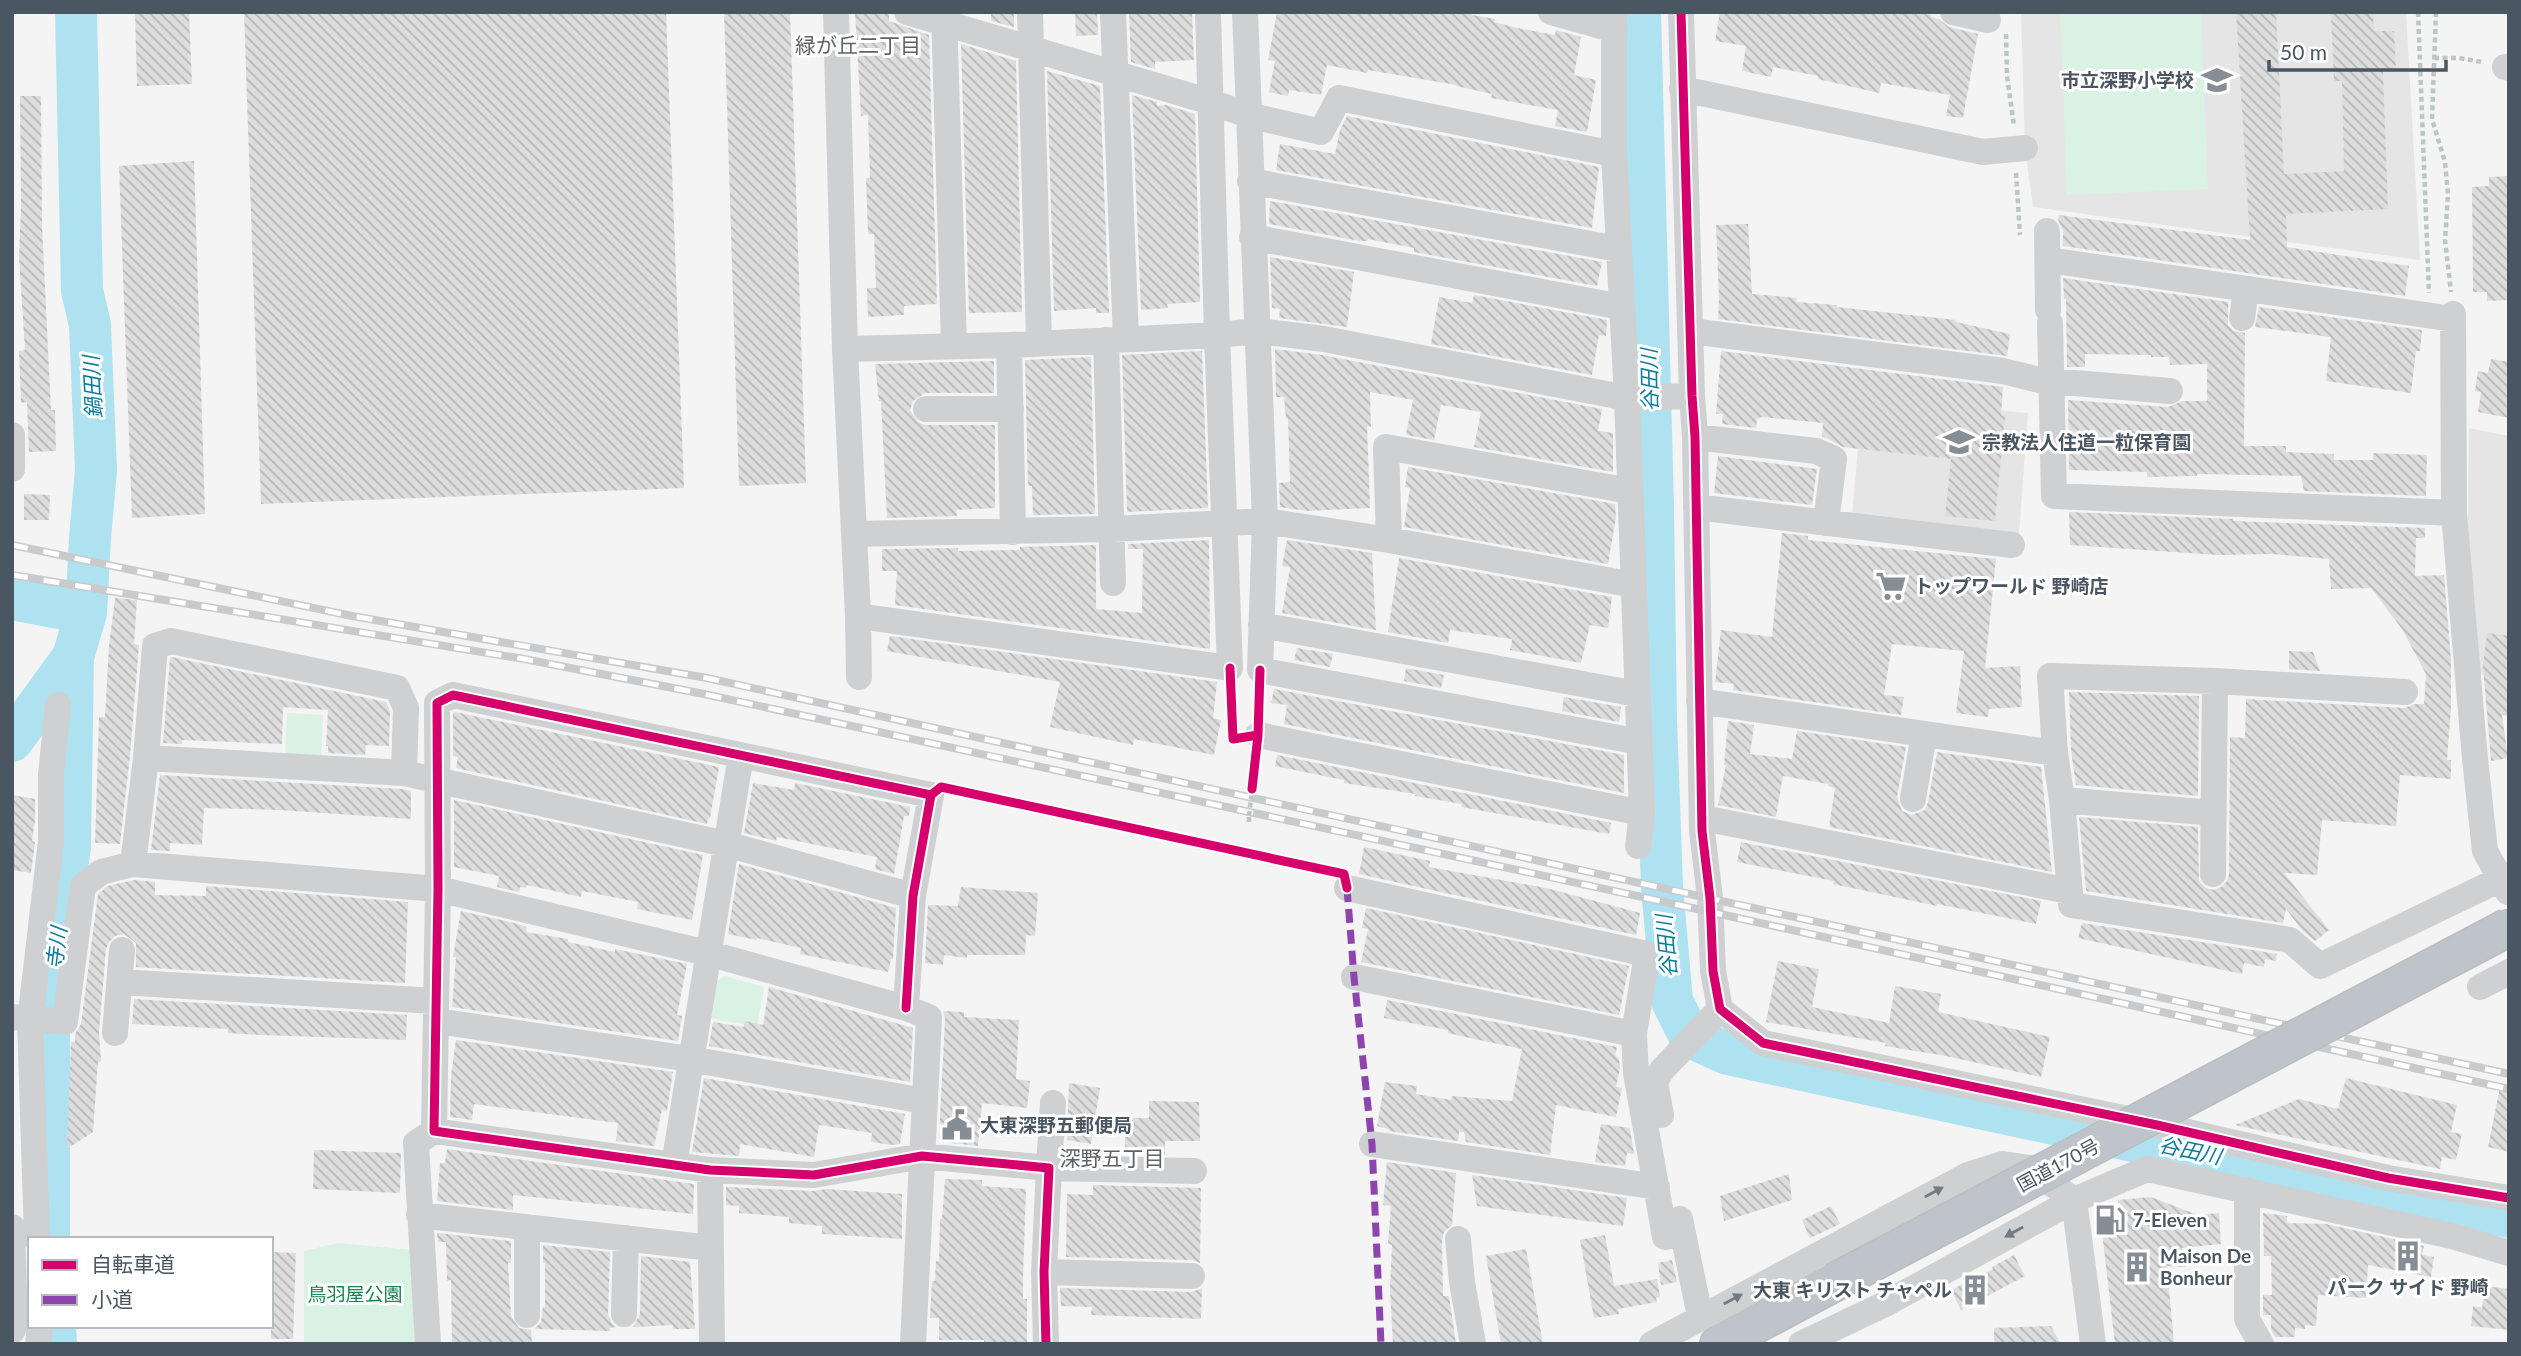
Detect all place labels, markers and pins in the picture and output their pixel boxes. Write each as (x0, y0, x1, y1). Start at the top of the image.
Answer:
school or university icon: 市立深野小学校 (2200, 63, 2234, 97)
place label: 市立深野小学校 (2061, 68, 2194, 91)
school or university icon: 宗教法人住道一粒保育園 (1942, 425, 1976, 459)
place label: 宗教法人住道一粒保育園 (1982, 430, 2191, 453)
supermarket icon: トップワールド 野崎店 (1874, 569, 1908, 603)
place label: トップワールド 野崎店 (1914, 574, 2109, 597)
public building icon: 大東深野五郵便局 (940, 1108, 974, 1142)
place label: 大東深野五郵便局 (980, 1113, 1132, 1136)
fuel station icon: 7-Eleven (2093, 1203, 2127, 1237)
place label: 7-Eleven (2133, 1208, 2207, 1231)
building icon: パーク サイド 野崎 (2391, 1239, 2425, 1273)
place label: Maison De Bonheur (2160, 1244, 2251, 1289)
building icon: Maison De Bonheur (2120, 1250, 2154, 1284)
building icon: 大東 キリスト チャペル (1958, 1273, 1992, 1307)
place label: パーク サイド 野崎 (2327, 1275, 2489, 1298)
place label: 大東 キリスト チャペル (1753, 1278, 1952, 1301)

